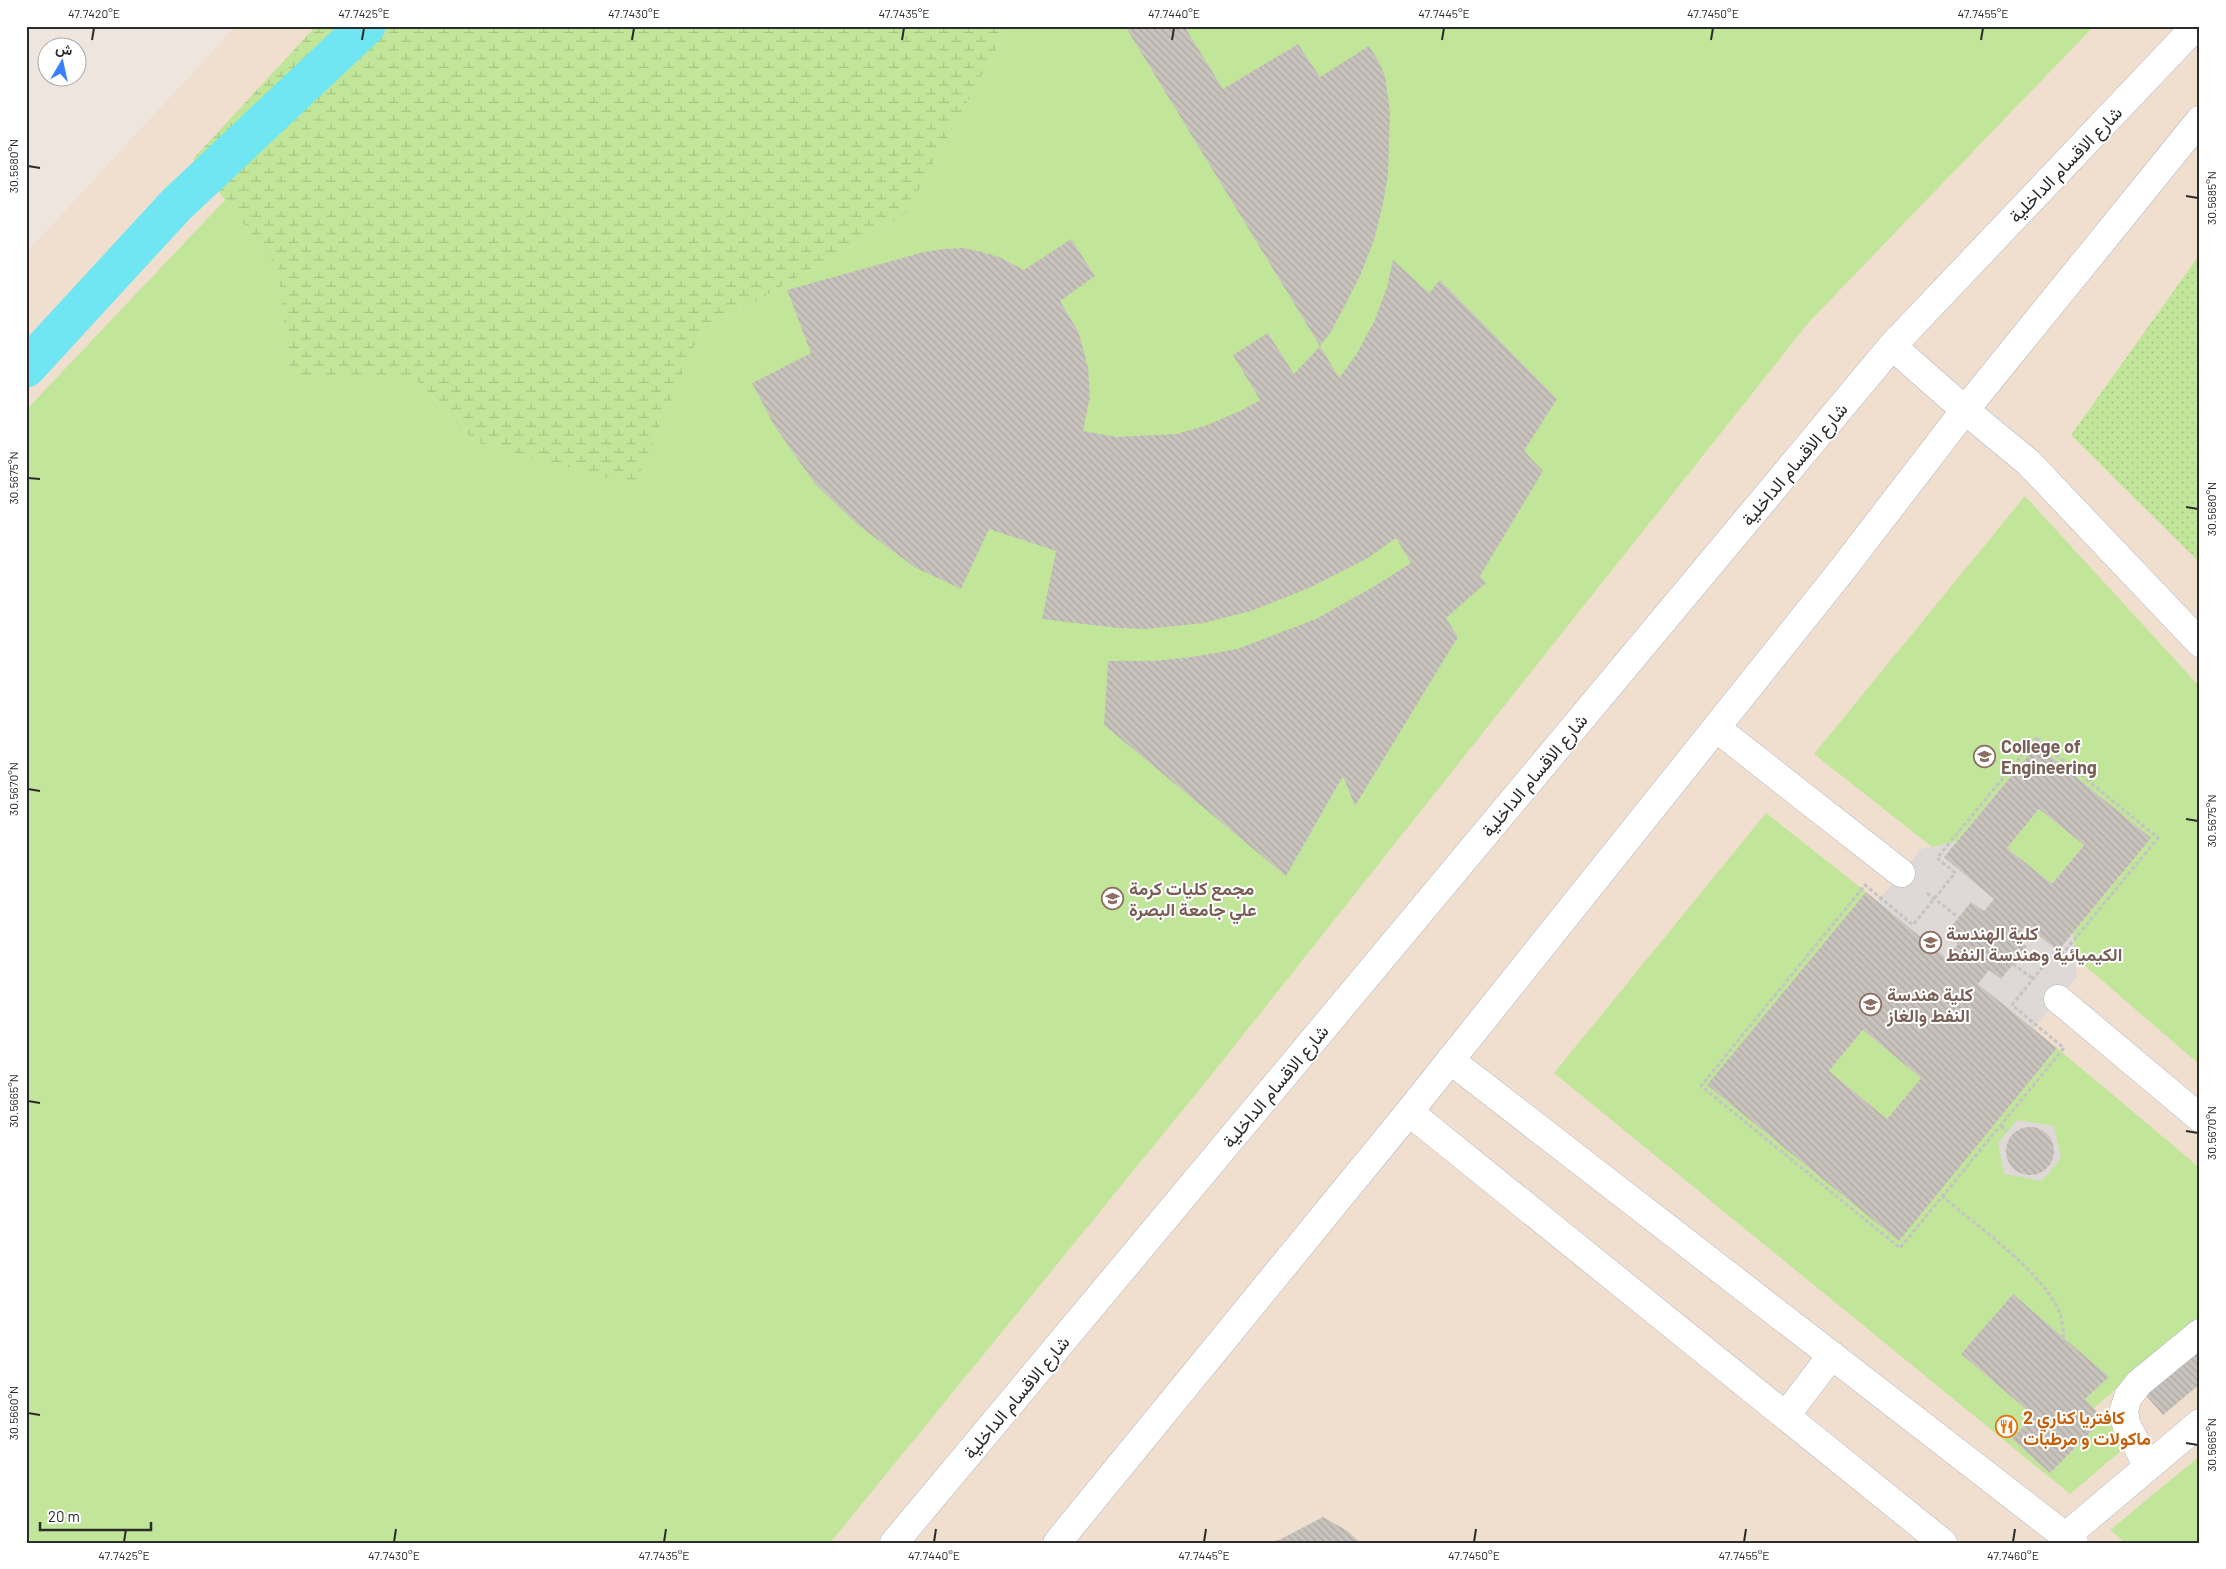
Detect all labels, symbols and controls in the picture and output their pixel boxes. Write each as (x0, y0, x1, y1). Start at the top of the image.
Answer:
text: 47.7420°E (68, 6, 120, 20)
text: 47.7425°E (338, 6, 390, 20)
text: 47.7430°E (608, 6, 660, 20)
text: 47.7435°E (878, 6, 930, 20)
text: 47.7440°E (1148, 6, 1200, 20)
text: 47.7445°E (1418, 6, 1470, 20)
text: 47.7450°E (1687, 6, 1739, 20)
text: 47.7455°E (1957, 6, 2009, 20)
north arrow (38, 38, 88, 88)
text: ش (54, 39, 74, 59)
street label: شارع الاقسام الداخلية (2004, 101, 2128, 228)
text: 30.5680°N (6, 139, 20, 193)
text: 30.5685°N (2204, 171, 2218, 225)
street label: شارع الاقسام الداخلية (1736, 398, 1853, 531)
text: 30.5675°N (6, 451, 20, 505)
text: 30.5680°N (2204, 482, 2218, 536)
street label: شارع الاقسام الداخلية (1476, 709, 1593, 842)
place label: College of Engineering (2001, 735, 2097, 778)
school or university icon: College of Engineering (1973, 744, 1997, 768)
text: 30.5670°N (6, 762, 20, 816)
text: 30.5675°N (2204, 794, 2218, 848)
place label: مجمع كليات كرمة علي جامعة البصرة (1129, 877, 1256, 925)
school or university icon: مجمع كليات كرمة علي جامعة البصرة (1101, 886, 1125, 910)
place label: كلية الهندسة الكيميائية وهندسة النفط (1946, 922, 2122, 966)
school or university icon: كلية الهندسة الكيميائية وهندسة النفط (1918, 931, 1942, 955)
place label: كلية هندسة النفط والغاز (1886, 983, 1973, 1027)
school or university icon: كلية هندسة النفط والغاز (1859, 992, 1883, 1016)
street label: شارع الاقسام الداخلية (1217, 1020, 1334, 1153)
text: 30.5665°N (6, 1074, 20, 1128)
text: 30.5670°N (2204, 1106, 2218, 1160)
street label: شارع الاقسام الداخلية (958, 1331, 1075, 1464)
text: 30.5660°N (6, 1386, 20, 1440)
place label: كافتريا كناري 2 ماكولات و مرطبات (2023, 1406, 2151, 1450)
restaurant icon: كافتريا كناري 2 ماكولات و مرطبات (1995, 1415, 2019, 1439)
text: 30.5665°N (2204, 1418, 2218, 1472)
scale bar (40, 1499, 151, 1531)
text: 20 m (48, 1507, 80, 1525)
text: 47.7425°E (98, 1548, 150, 1562)
text: 47.7430°E (368, 1548, 420, 1562)
text: 47.7435°E (638, 1548, 690, 1562)
text: 47.7440°E (908, 1548, 960, 1562)
text: 47.7445°E (1178, 1548, 1230, 1562)
text: 47.7450°E (1448, 1548, 1500, 1562)
text: 47.7455°E (1718, 1548, 1770, 1562)
text: 47.7460°E (1987, 1548, 2039, 1562)

